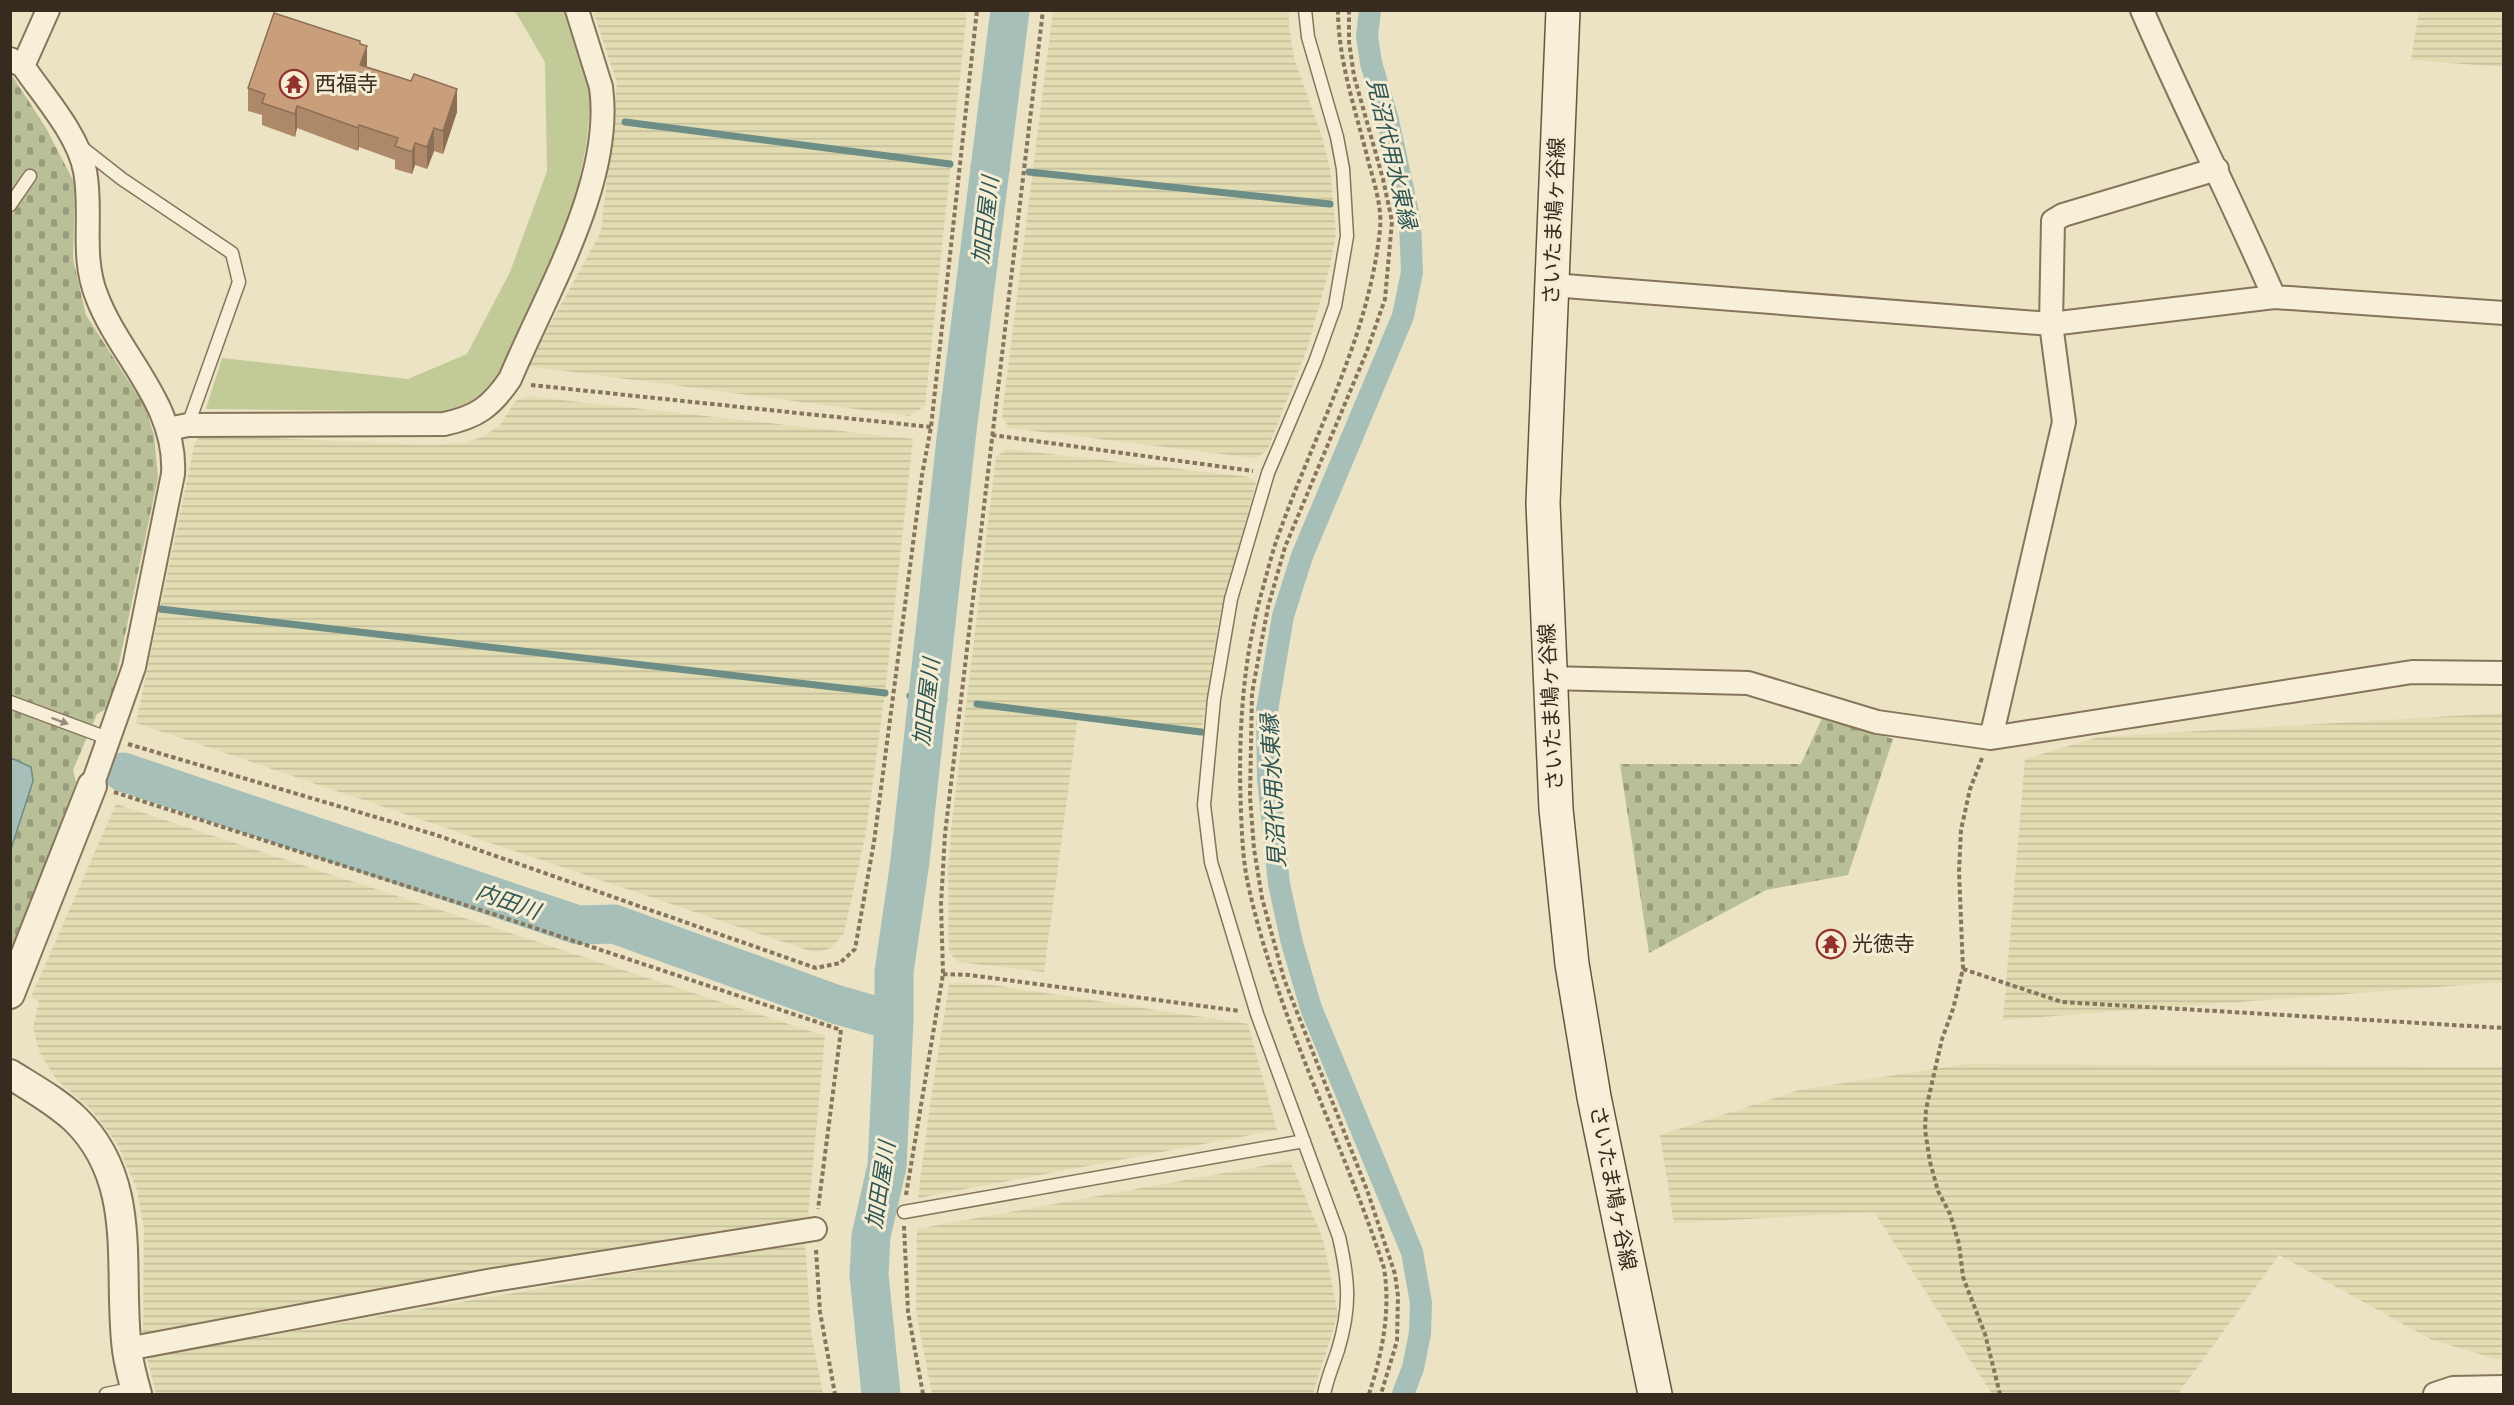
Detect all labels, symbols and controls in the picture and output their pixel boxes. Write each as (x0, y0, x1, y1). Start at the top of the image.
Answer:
temple icon: 西福寺 (278, 68, 310, 100)
place label: 西福寺 (315, 71, 378, 97)
water label: 見沼代用水東縁 (1361, 75, 1423, 234)
street label: さいたま鳩ヶ谷線 (1538, 137, 1570, 305)
water label: 加田屋川 (967, 173, 1005, 265)
street label: さいたま鳩ヶ谷線 (1534, 623, 1568, 791)
water label: 加田屋川 (908, 655, 946, 747)
water label: 見沼代用水東縁 (1256, 710, 1291, 869)
one-way arrow (51, 716, 69, 726)
water label: 内田川 (472, 878, 545, 926)
temple icon: 光徳寺 (1815, 928, 1847, 960)
place label: 光徳寺 (1852, 931, 1915, 957)
street label: さいたま鳩ヶ谷線 (1584, 1103, 1642, 1273)
water label: 加田屋川 (860, 1138, 901, 1231)

